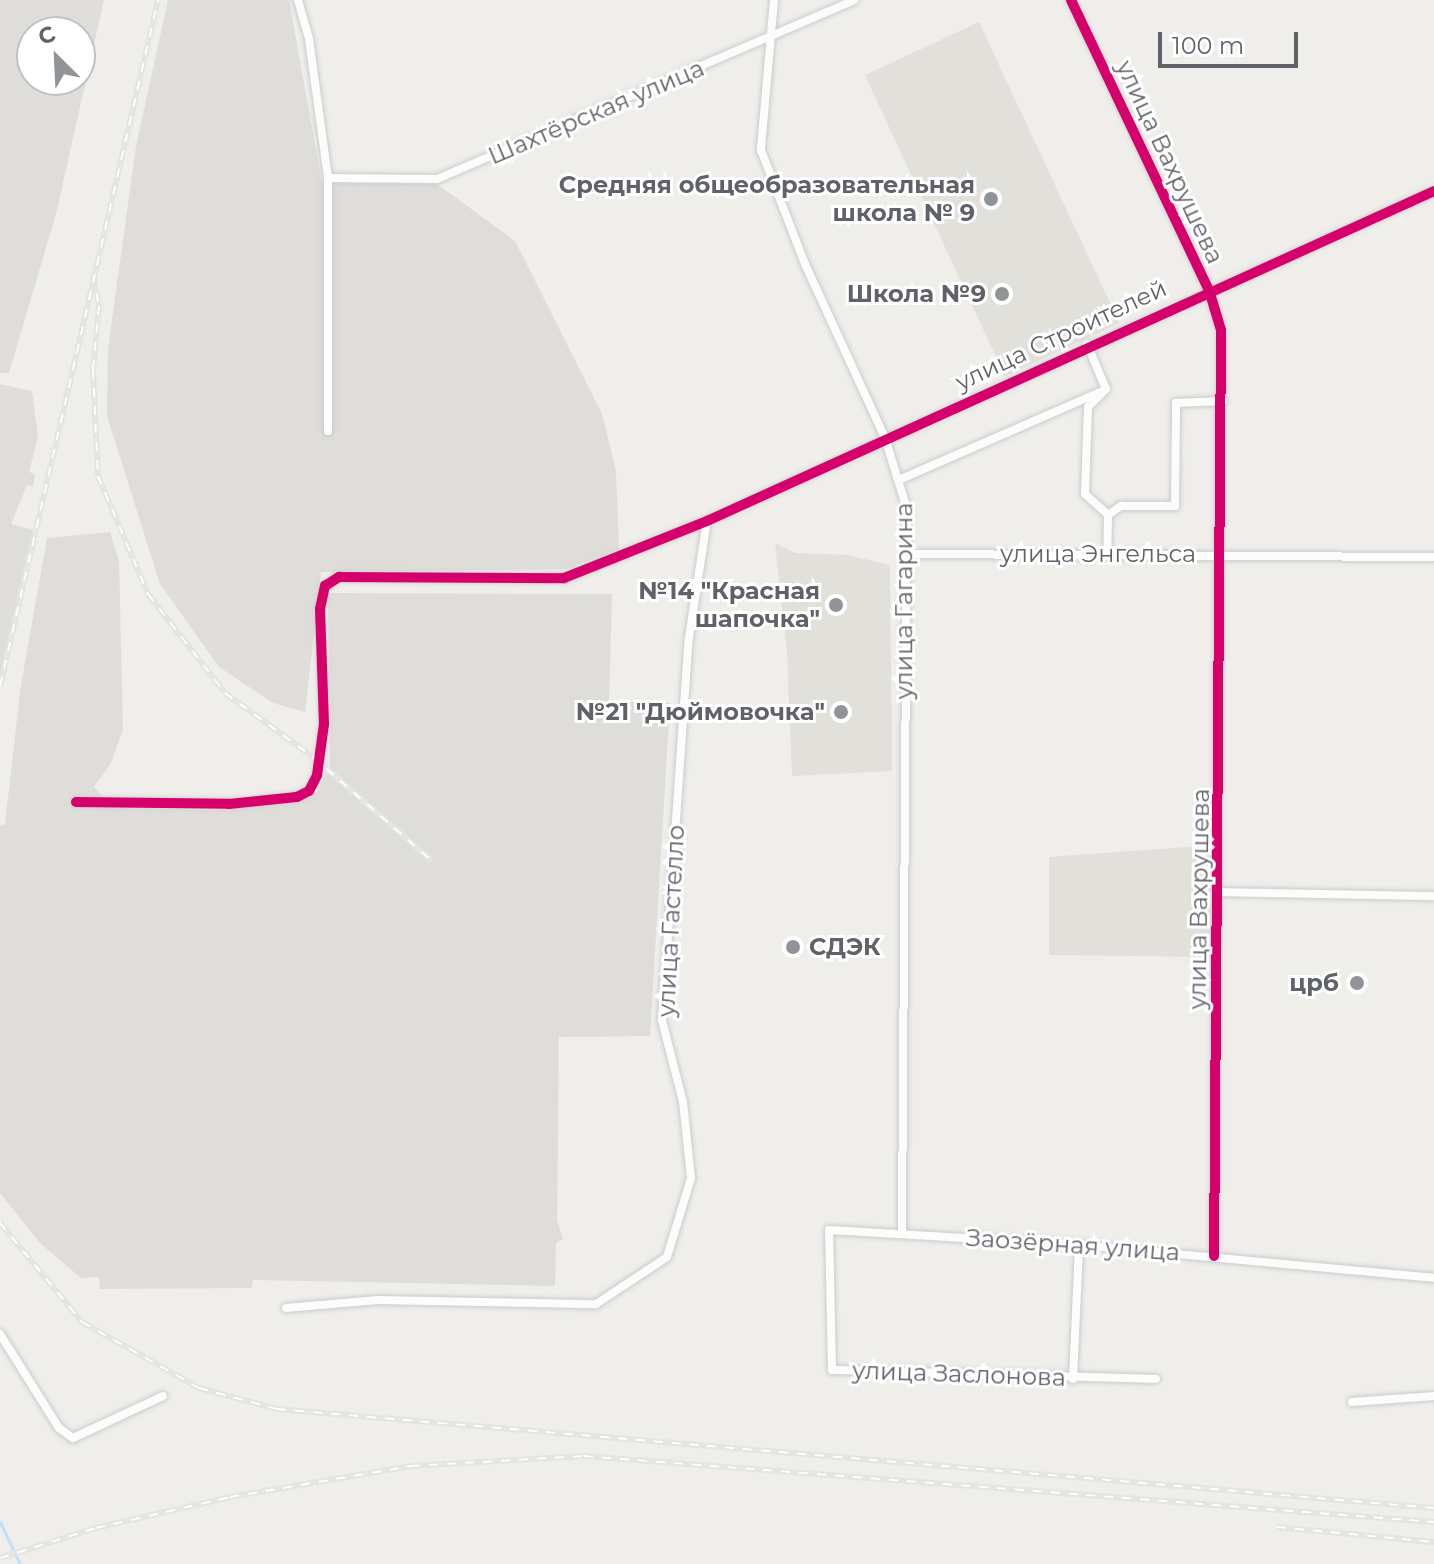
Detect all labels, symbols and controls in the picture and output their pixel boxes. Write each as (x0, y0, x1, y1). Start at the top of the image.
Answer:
north arrow (16, 16, 96, 96)
scale bar (1162, 16, 1302, 66)
text: С (34, 20, 60, 51)
text: 100 m (1172, 31, 1244, 60)
street label: Шахтёрская улица (484, 53, 708, 171)
street label: улица Вахрушева (1110, 56, 1230, 268)
place label: Средняя общеобразовательная школа № 9 (559, 171, 975, 227)
marker: Средняя общеобразовательная школа № 9 (982, 190, 1000, 208)
street label: улица Строителей (951, 273, 1171, 397)
place label: Школа №9 (847, 280, 986, 308)
marker: Школа №9 (993, 285, 1011, 303)
street label: улица Гагарина (890, 503, 918, 699)
street label: улица Энгельса (1000, 540, 1196, 568)
place label: №14 "Красная шапочка" (638, 577, 820, 633)
marker: №14 "Красная шапочка" (827, 596, 845, 614)
place label: №21 "Дюймовочка" (576, 698, 825, 726)
marker: №21 "Дюймовочка" (832, 703, 850, 721)
street label: улица Вахрушева (1183, 788, 1215, 1010)
street label: улица Гастелло (652, 824, 690, 1018)
place label: СДЭК (809, 933, 881, 961)
marker: СДЭК (784, 938, 802, 956)
place label: црб (1289, 969, 1339, 997)
marker: црб (1346, 972, 1368, 994)
street label: Заозёрная улица (965, 1223, 1181, 1267)
street label: улица Заслонова (852, 1356, 1066, 1392)

